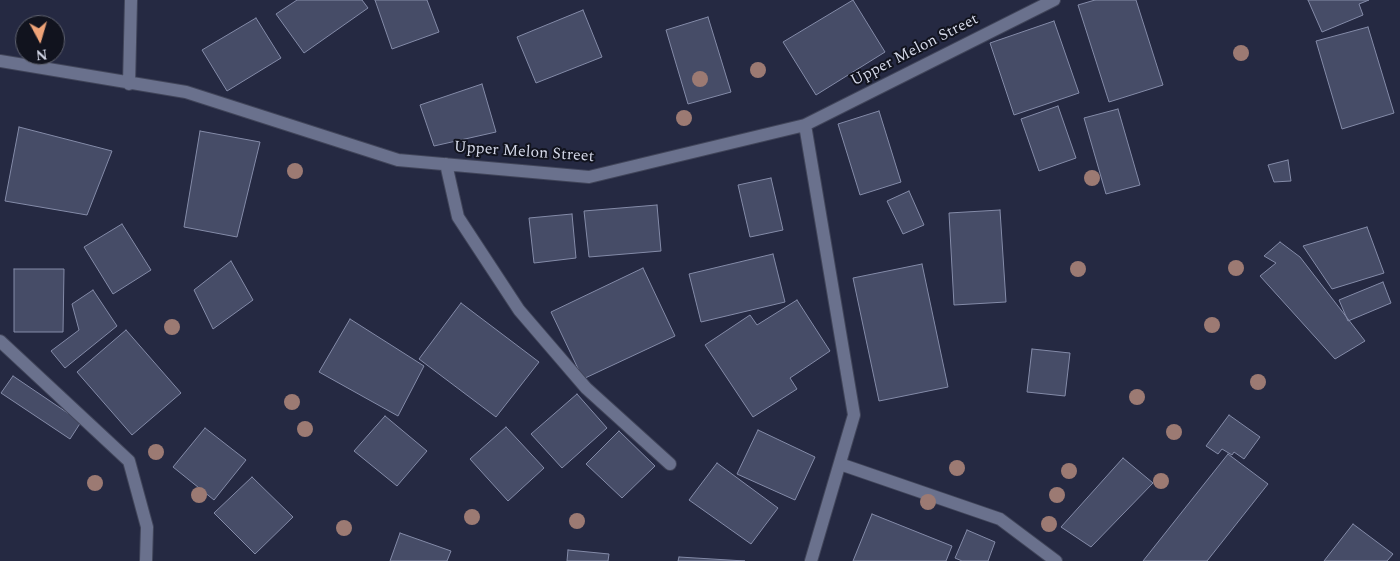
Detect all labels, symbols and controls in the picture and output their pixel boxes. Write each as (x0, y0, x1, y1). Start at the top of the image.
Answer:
street label: Upper Melon Street (848, 11, 982, 91)
north arrow (15, 15, 65, 65)
text: N (35, 43, 48, 65)
street label: Upper Melon Street (453, 139, 595, 167)

